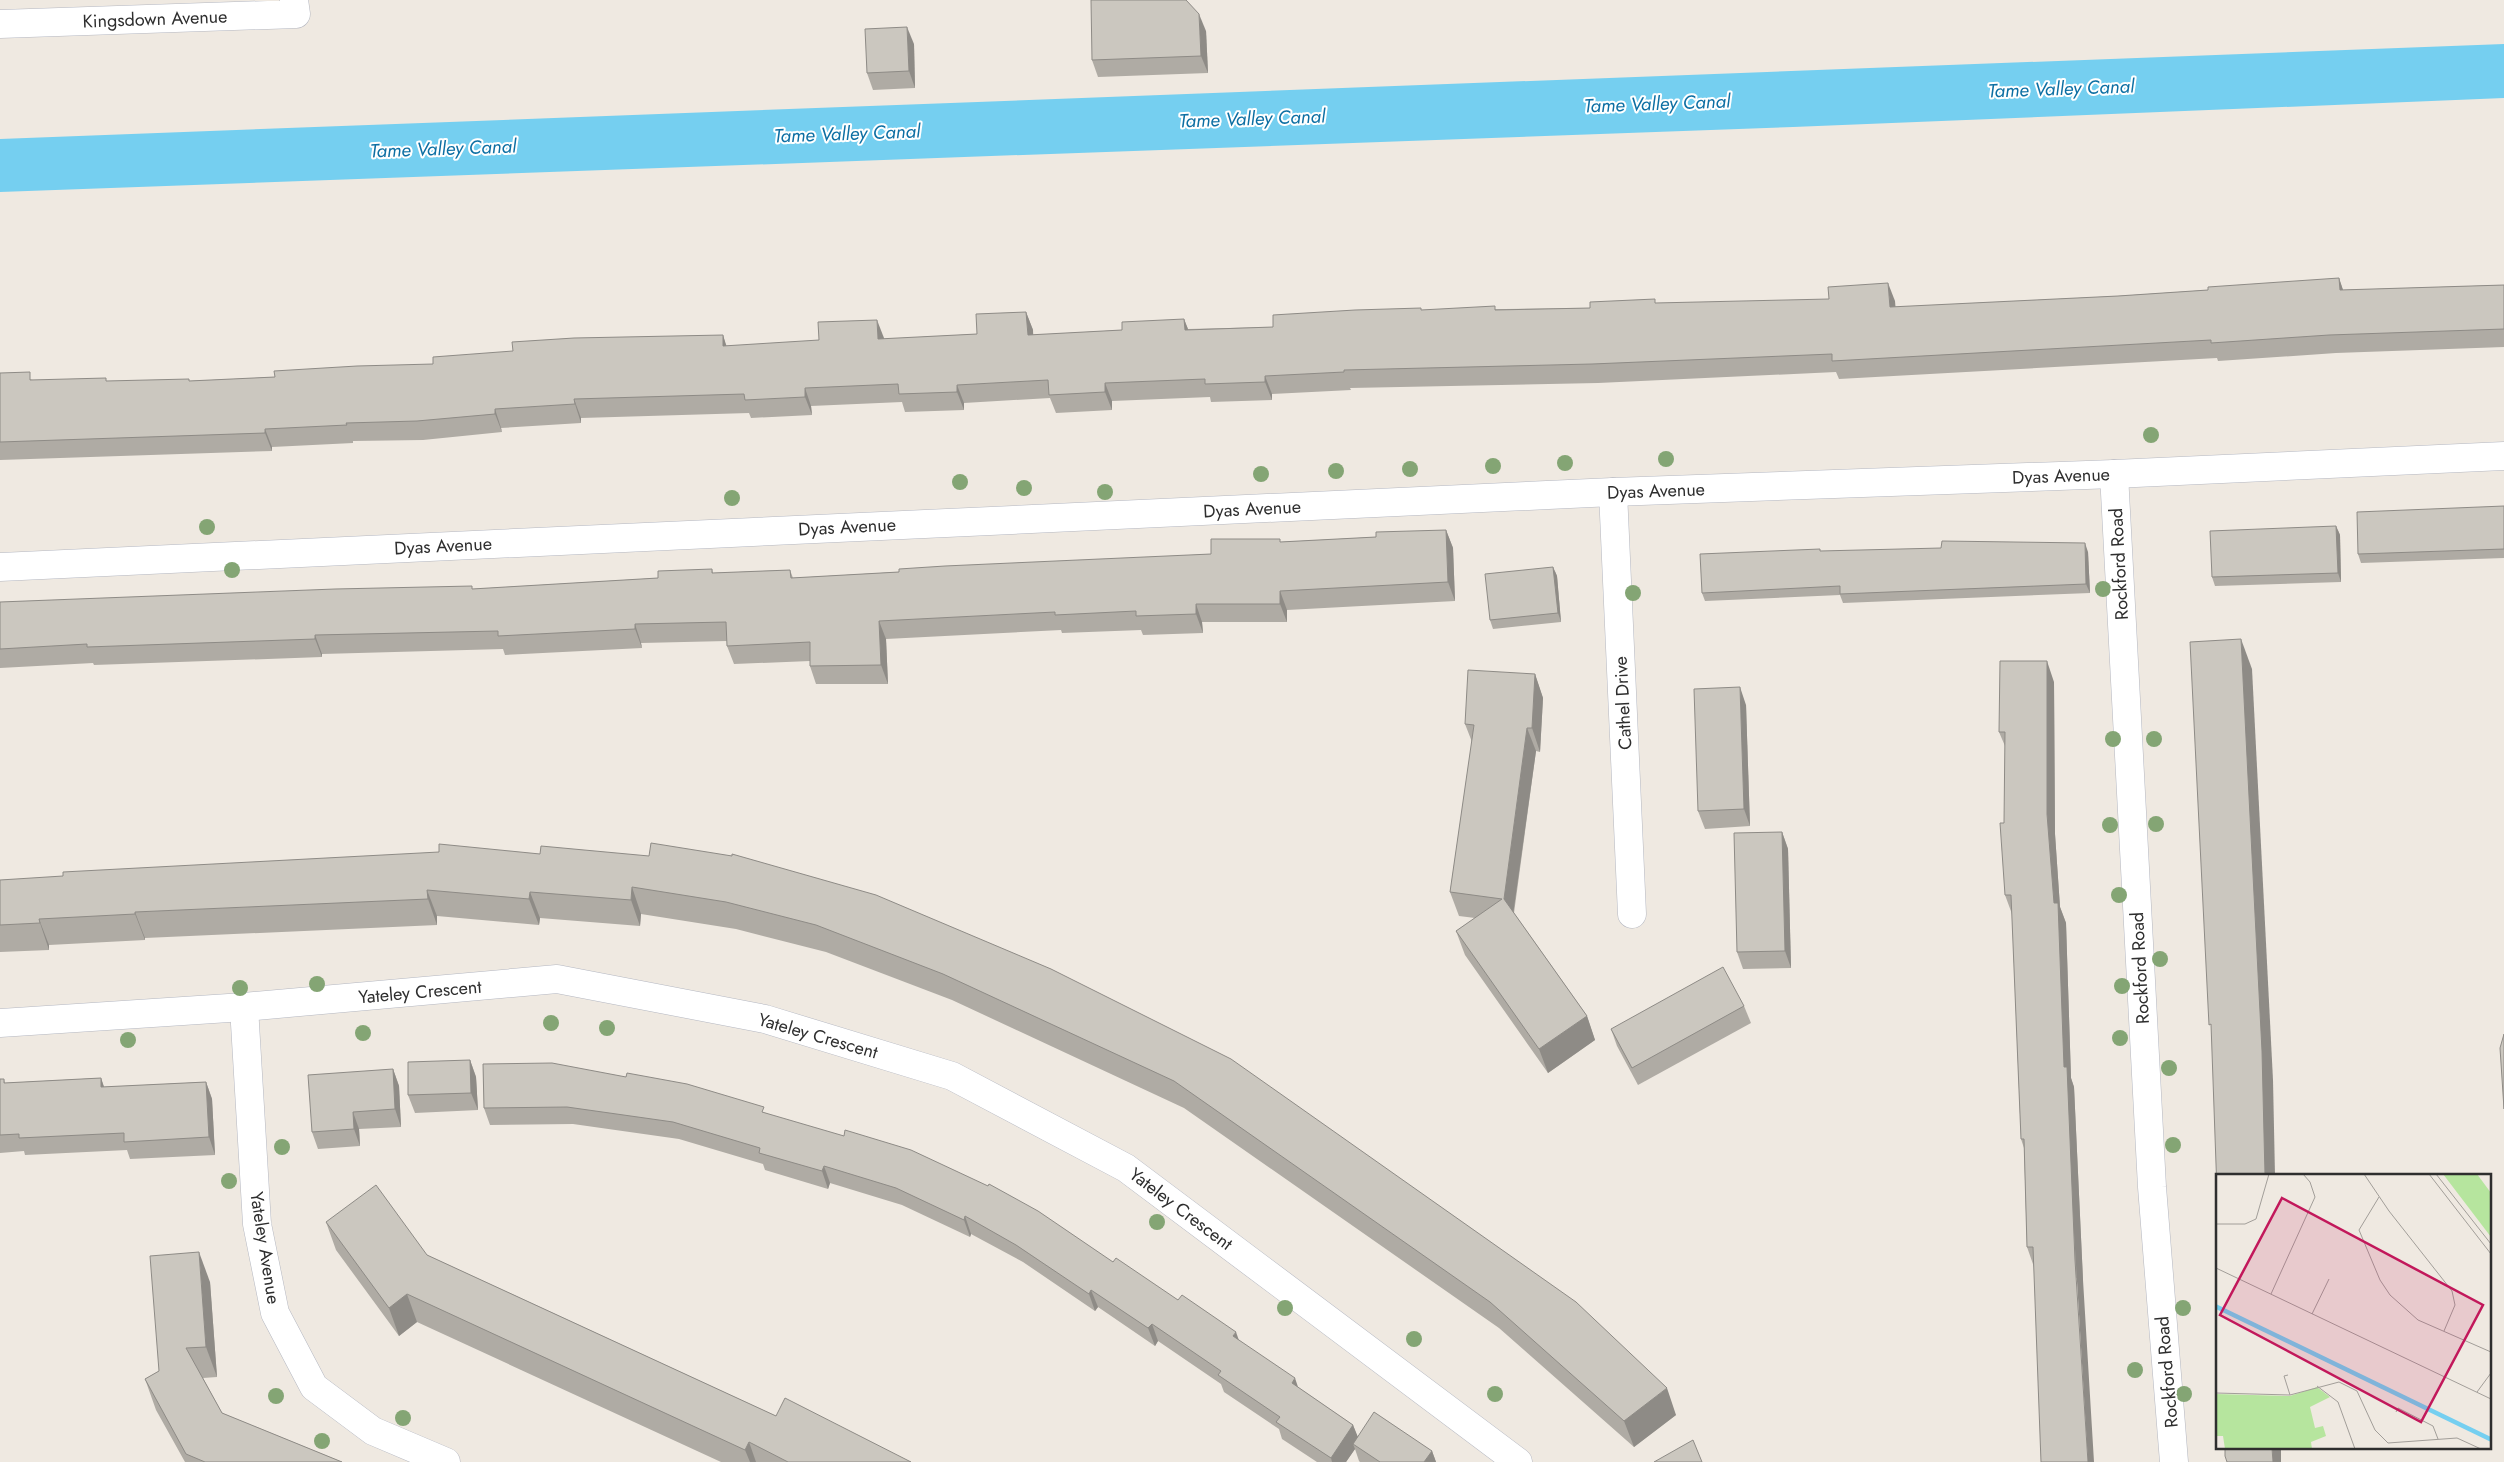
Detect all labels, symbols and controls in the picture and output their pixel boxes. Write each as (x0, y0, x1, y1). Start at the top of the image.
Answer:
street label: Kingsdown Avenue (82, 3, 228, 35)
water label: Tame Valley Canal (1987, 72, 2136, 105)
water label: Tame Valley Canal (1583, 87, 1732, 120)
water label: Tame Valley Canal (1178, 102, 1327, 135)
water label: Tame Valley Canal (773, 117, 922, 150)
water label: Tame Valley Canal (369, 132, 518, 165)
street label: Dyas Avenue (2012, 461, 2110, 491)
street label: Dyas Avenue (1607, 476, 1705, 506)
street label: Dyas Avenue (1202, 493, 1302, 525)
street label: Rockford Road (2103, 507, 2135, 621)
street label: Dyas Avenue (797, 511, 897, 543)
street label: Dyas Avenue (393, 530, 493, 562)
street label: Cathel Drive (1608, 656, 1638, 750)
street label: Rockford Road (2124, 911, 2156, 1025)
street label: Yateley Crescent (357, 974, 483, 1010)
street label: Yateley Crescent (755, 1006, 882, 1066)
street label: Yateley Crescent (1124, 1161, 1239, 1257)
inset map (2216, 1174, 2492, 1450)
street label: Yateley Avenue (243, 1190, 287, 1306)
street label: Rockford Road (2149, 1315, 2185, 1429)

